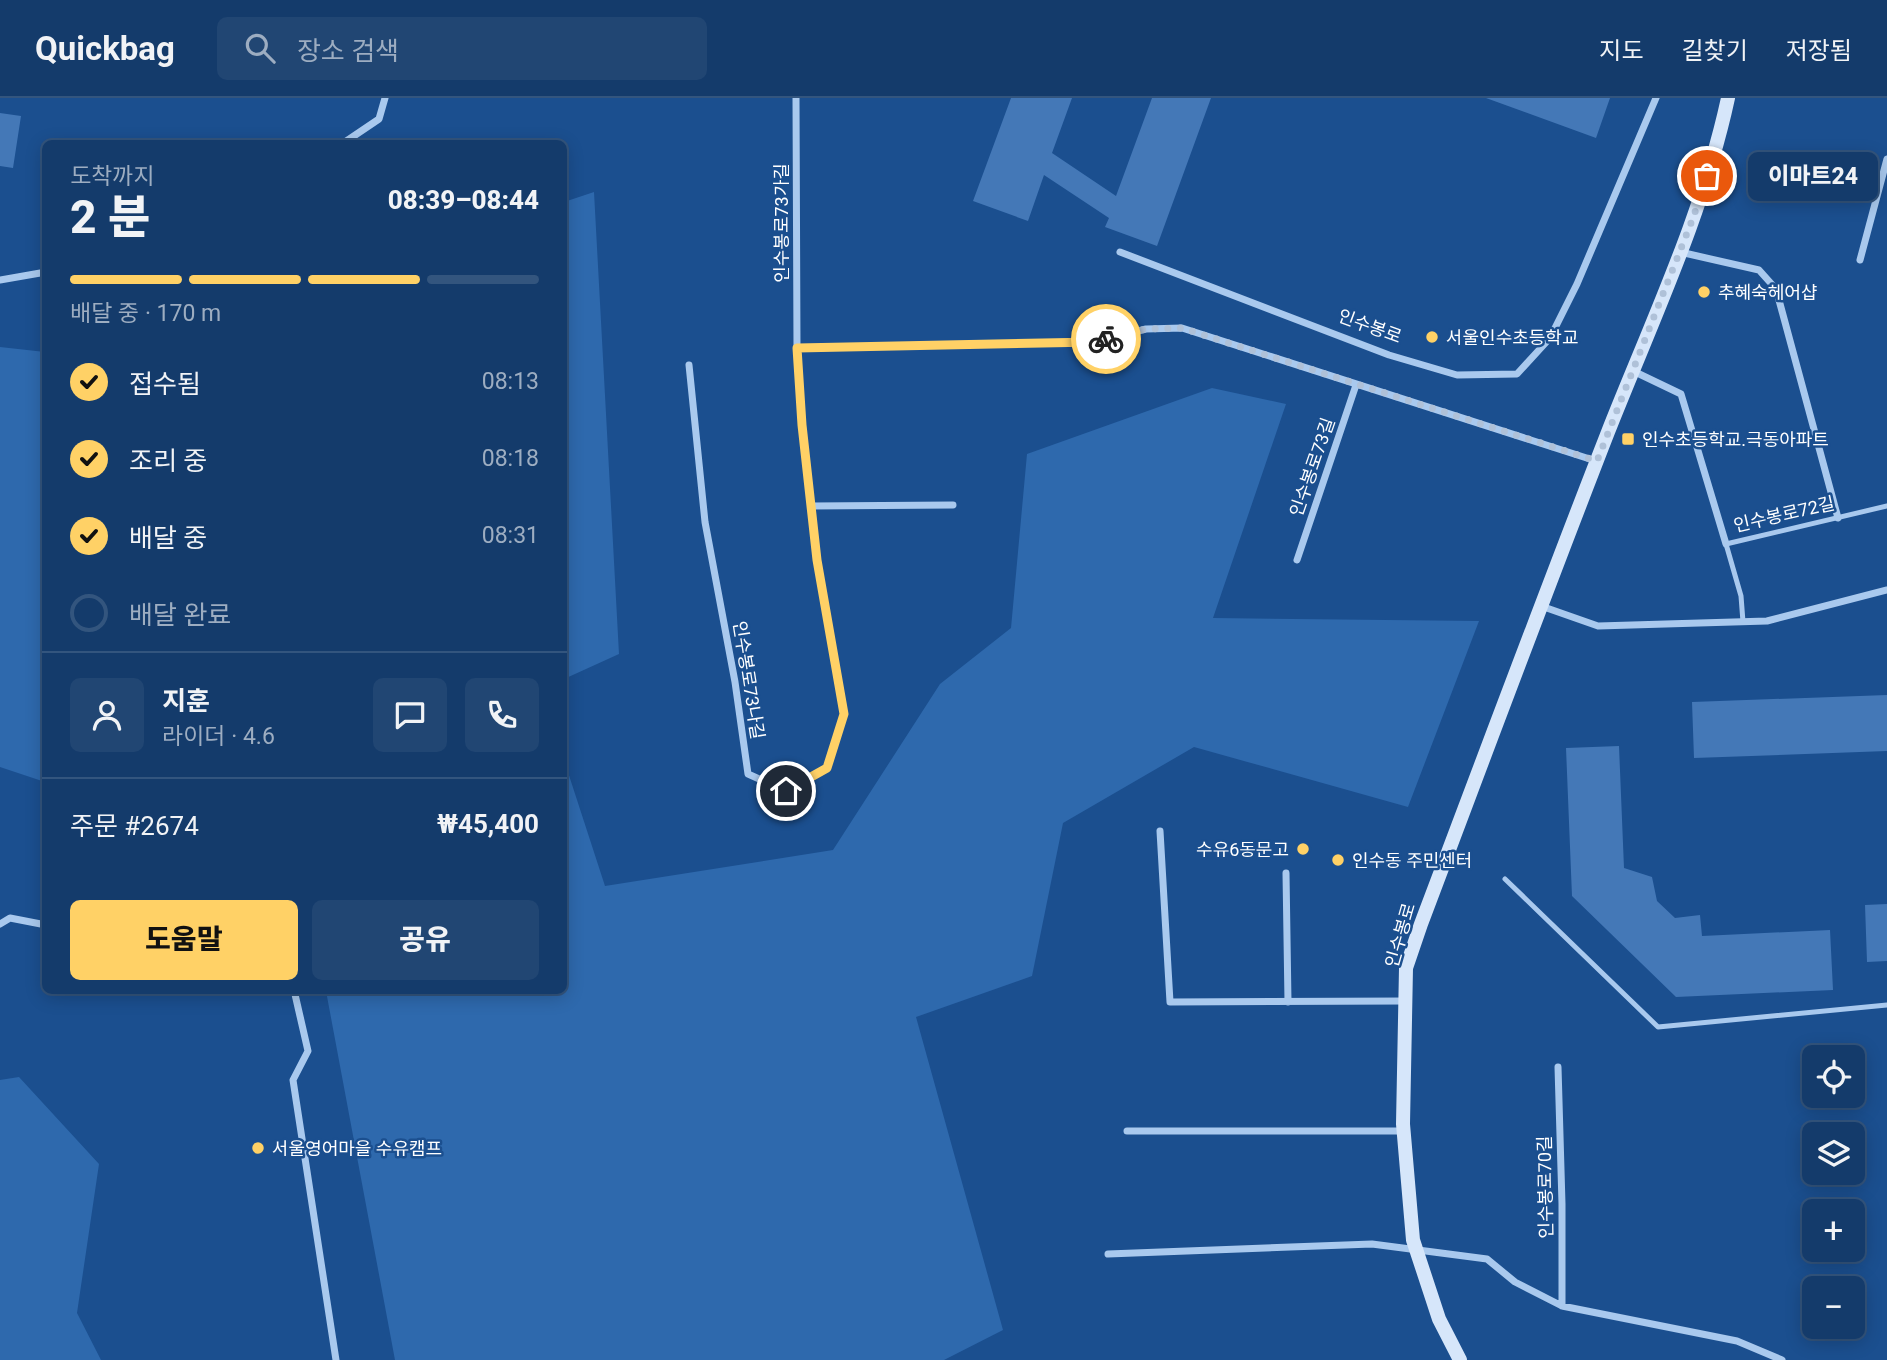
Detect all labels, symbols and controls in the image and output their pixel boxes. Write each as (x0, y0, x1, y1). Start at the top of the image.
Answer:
search box (217, 17, 707, 80)
text: Quickbag (35, 29, 175, 68)
icon: search (241, 29, 279, 67)
text: 장소 검색 (297, 36, 399, 66)
text: 지도 (1599, 37, 1644, 65)
text: 길찾기 (1682, 37, 1748, 65)
text: 저장됨 (1786, 37, 1852, 65)
pin (1677, 146, 1737, 206)
callout: 이마트24 (1749, 152, 1879, 200)
icon: bag (1688, 157, 1726, 195)
text: 도착까지 (70, 163, 155, 190)
street label: 인수봉로73가길 (771, 163, 792, 283)
text: 이마트24 (1768, 163, 1858, 190)
text: 08:39–08:44 (388, 185, 539, 215)
text: 2 분 (70, 190, 150, 244)
place label: 추혜숙헤어샵 (1718, 282, 1817, 303)
marker: 추혜숙헤어샵 (1696, 284, 1712, 300)
text: 배달 중 · 170 m (70, 300, 221, 327)
courier (1071, 304, 1141, 374)
street label: 인수봉로 (1335, 305, 1405, 347)
icon: bike (1087, 320, 1125, 358)
place label: 서울인수초등학교 (1446, 327, 1578, 348)
marker: 서울인수초등학교 (1424, 329, 1440, 345)
icon: check (70, 363, 108, 401)
text: 08:13 (482, 368, 539, 395)
text: 접수됨 (129, 369, 201, 399)
street label: 인수봉로73길 (1285, 415, 1339, 519)
place label: 인수초등학교.극동아파트 (1642, 429, 1829, 450)
marker: 인수초등학교.극동아파트 (1620, 431, 1636, 447)
icon: check (70, 440, 108, 478)
text: 08:18 (482, 445, 539, 472)
text: 조리 중 (129, 446, 207, 476)
street label: 인수봉로72길 (1731, 492, 1837, 536)
icon: check (70, 517, 108, 555)
text: 08:31 (482, 522, 539, 549)
text: 배달 중 (129, 523, 207, 553)
text: 배달 완료 (129, 600, 231, 630)
street label: 인수봉로73나길 (729, 619, 769, 741)
button: person (70, 678, 144, 752)
button: chat (373, 678, 447, 752)
button: phone (465, 678, 539, 752)
text: 지훈 (162, 686, 210, 716)
text: 라이더 · 4.6 (162, 723, 275, 750)
pin (756, 761, 816, 821)
icon: home (767, 772, 805, 810)
text: ₩45,400 (437, 809, 539, 839)
text: 주문 #2674 (70, 811, 199, 841)
place label: 수유6동문고 (1196, 839, 1289, 860)
marker: 수유6동문고 (1295, 841, 1311, 857)
place label: 인수동 주민센터 (1352, 850, 1472, 871)
marker: 인수동 주민센터 (1330, 852, 1346, 868)
button: 도움말 (70, 900, 298, 980)
button: 공유 (312, 900, 539, 980)
street label: 인수봉로 (1381, 900, 1419, 970)
map controls (1802, 1045, 1865, 1339)
button: locate (1802, 1045, 1865, 1108)
button: layers (1802, 1122, 1865, 1185)
street label: 인수봉로70길 (1534, 1135, 1556, 1239)
place label: 서울영어마을 수유캠프 (272, 1138, 442, 1159)
marker: 서울영어마을 수유캠프 (250, 1140, 266, 1156)
button: + (1802, 1199, 1865, 1262)
button: − (1802, 1276, 1865, 1339)

